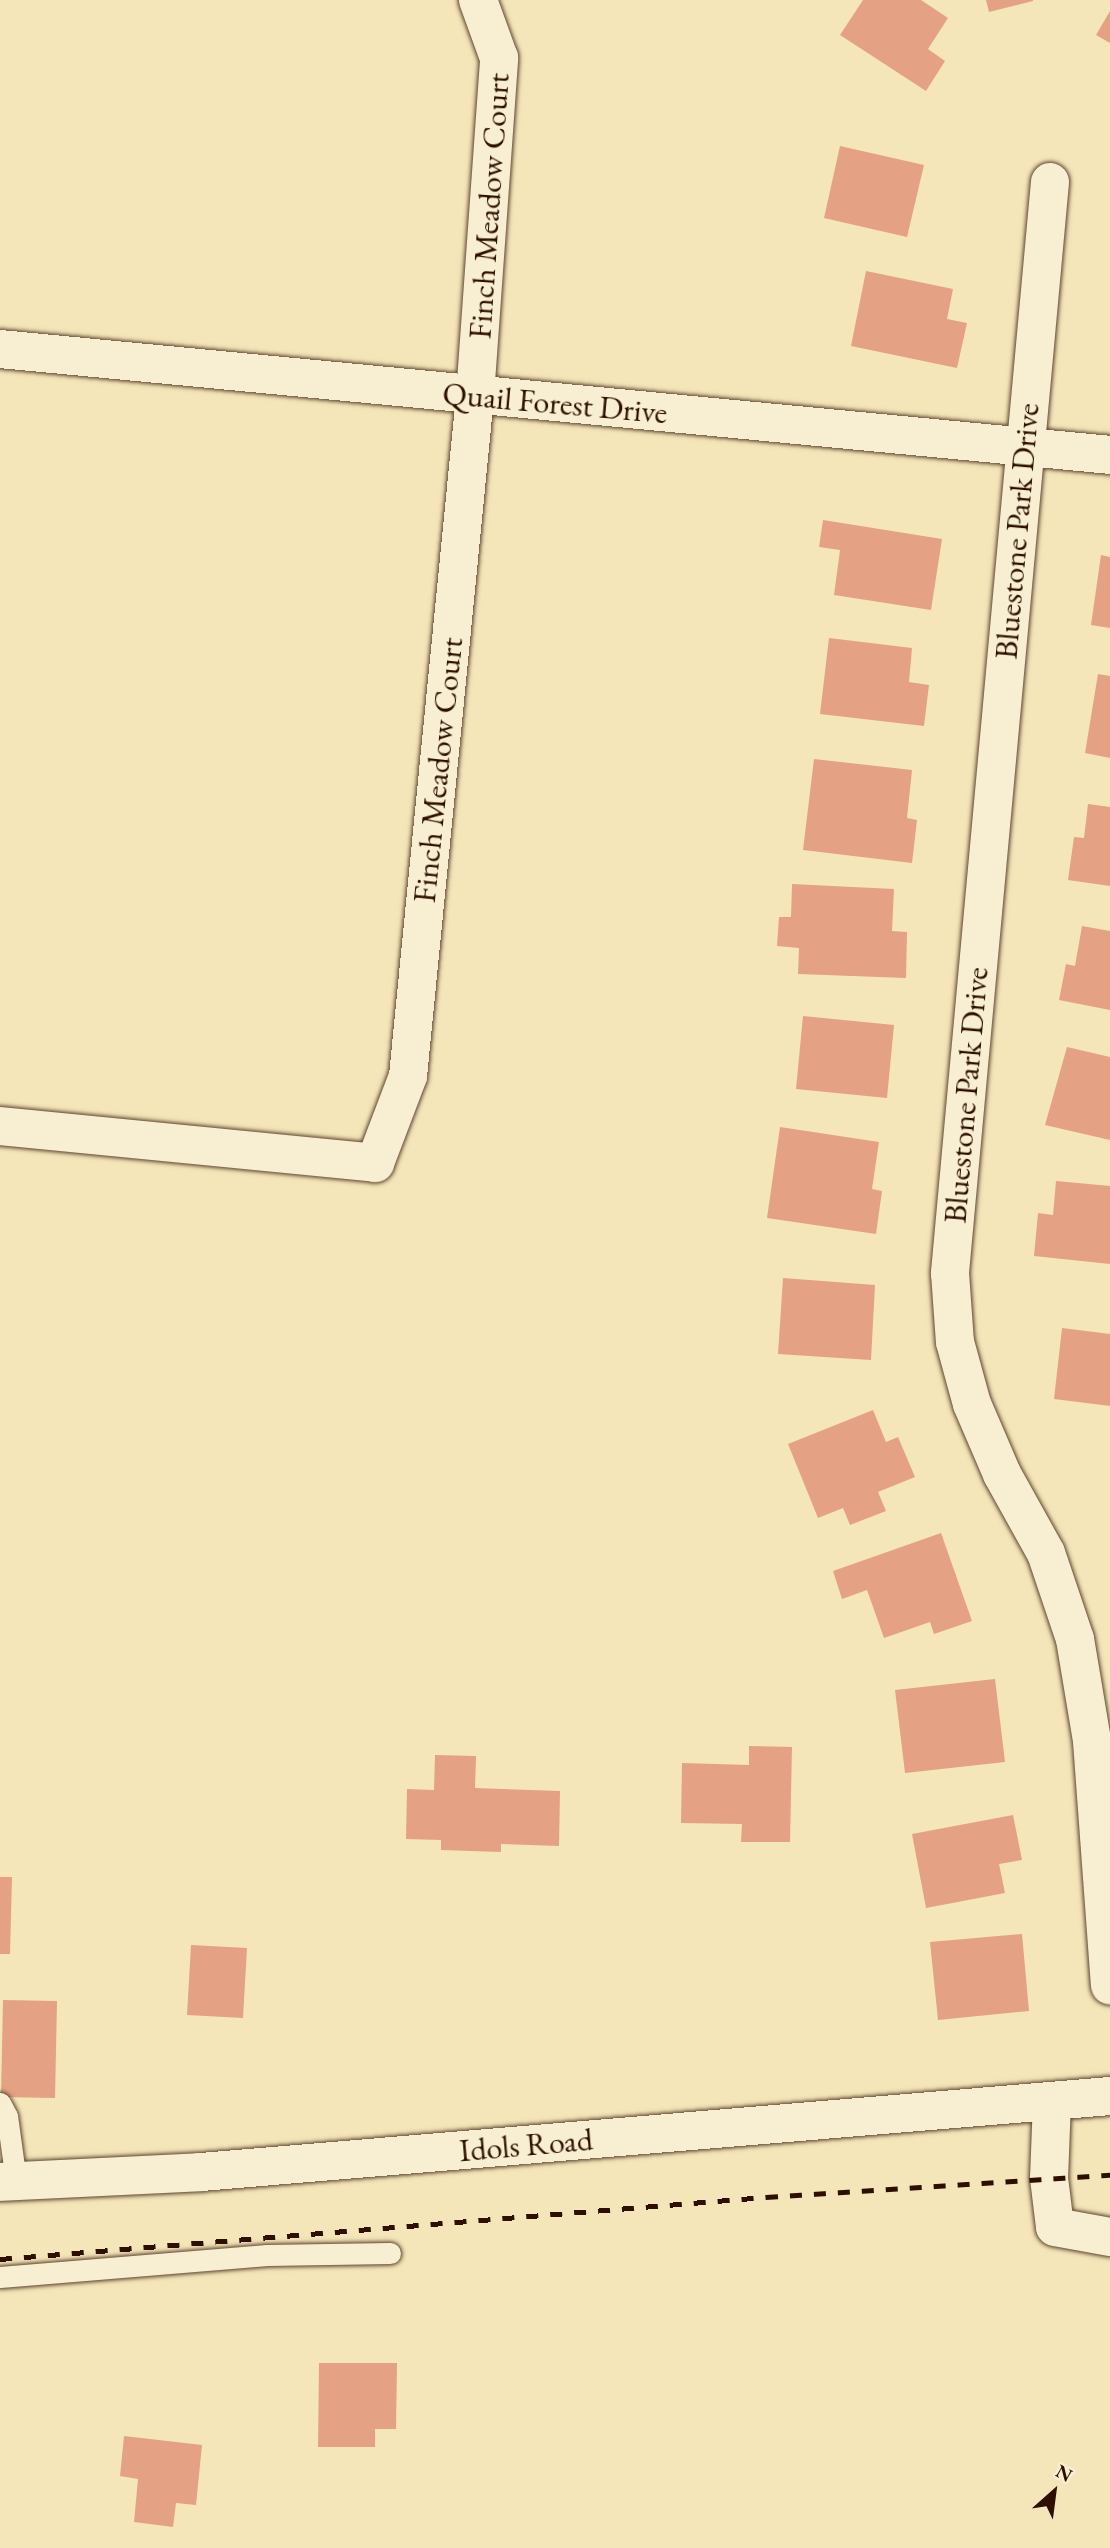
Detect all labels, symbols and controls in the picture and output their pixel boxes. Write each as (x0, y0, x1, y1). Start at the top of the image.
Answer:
street label: Finch Meadow Court (461, 72, 517, 340)
street label: Quail Forest Drive (441, 374, 669, 432)
street label: Bluestone Park Drive (987, 401, 1047, 661)
street label: Finch Meadow Court (405, 635, 471, 905)
street label: Bluestone Park Drive (936, 965, 996, 1225)
street label: Idols Road (458, 2120, 594, 2170)
north arrow (1019, 2457, 1089, 2527)
text: N (1051, 2458, 1077, 2488)

